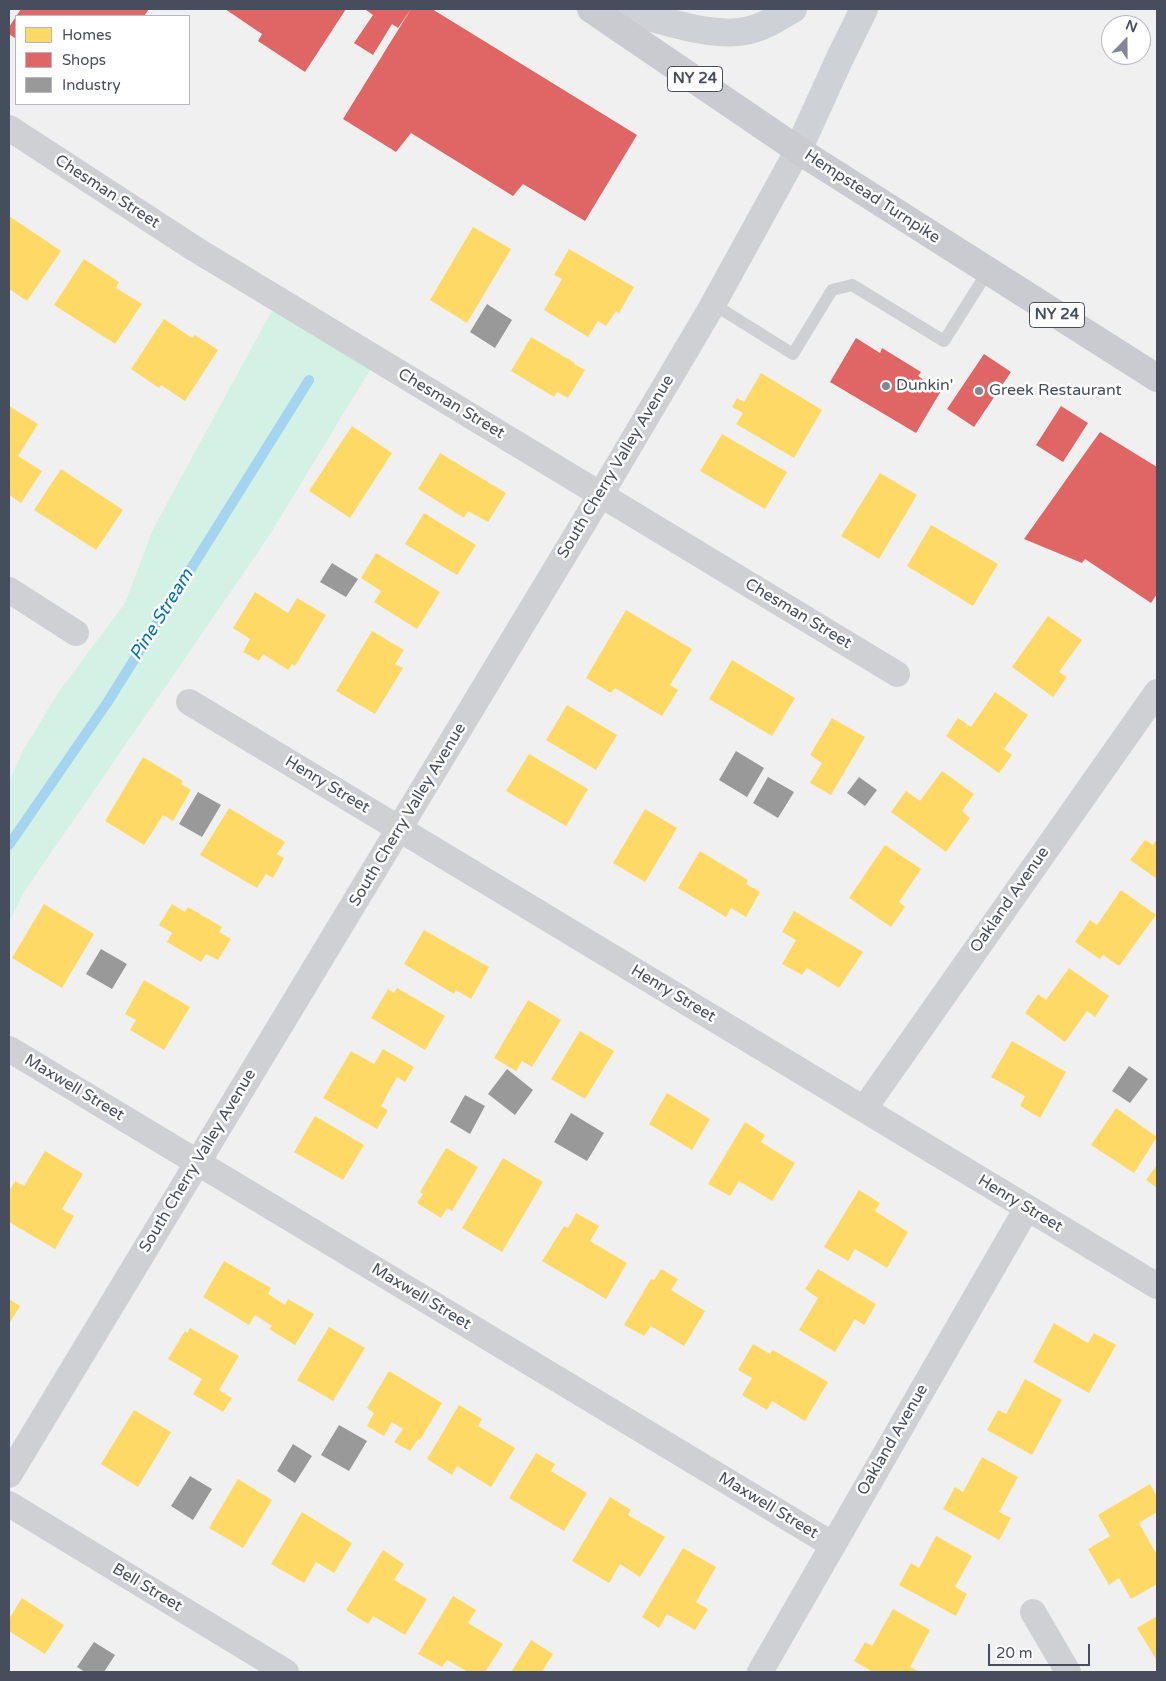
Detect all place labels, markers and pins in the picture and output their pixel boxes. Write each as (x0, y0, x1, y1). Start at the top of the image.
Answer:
place label: Dunkin' (896, 376, 953, 396)
marker: Dunkin' (880, 380, 892, 392)
place label: Greek Restaurant (989, 381, 1122, 401)
marker: Greek Restaurant (973, 385, 985, 397)

